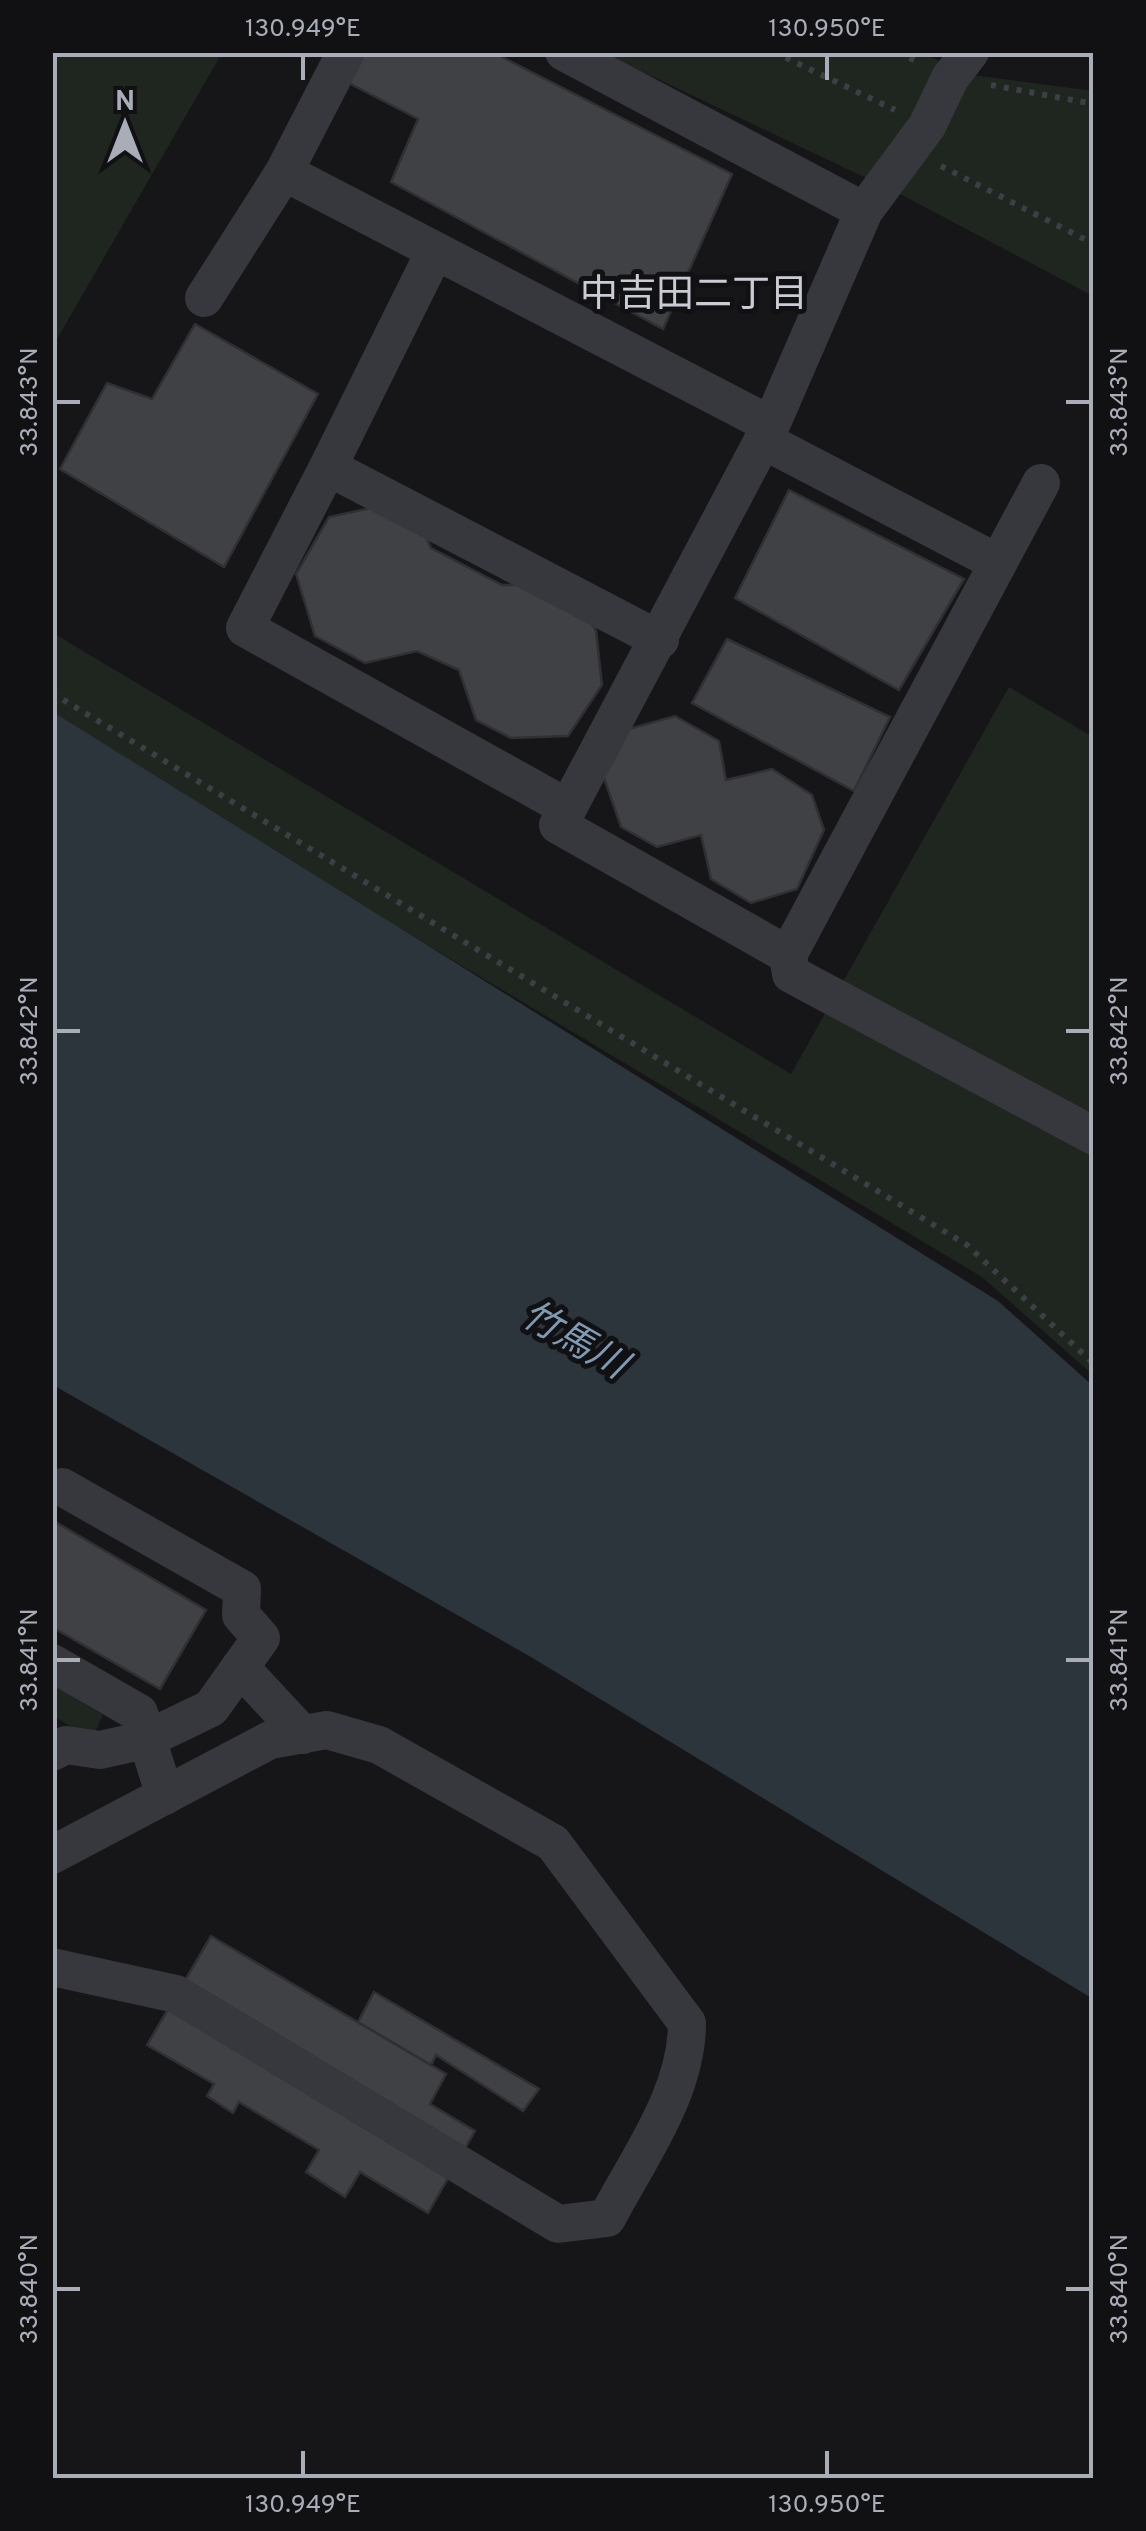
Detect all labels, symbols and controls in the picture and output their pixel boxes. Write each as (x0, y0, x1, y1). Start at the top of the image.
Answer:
text: 130.949°E (245, 14, 361, 46)
text: 130.950°E (768, 14, 886, 46)
north arrow (75, 75, 175, 175)
text: N (115, 85, 135, 121)
district label: 中吉田二丁目 (580, 272, 808, 321)
text: 33.843°N (15, 347, 47, 457)
text: 33.843°N (1105, 347, 1137, 457)
text: 33.842°N (15, 976, 47, 1086)
text: 33.842°N (1105, 976, 1137, 1086)
water label: 竹馬川 (511, 1292, 638, 1394)
text: 33.841°N (15, 1608, 47, 1712)
text: 33.841°N (1105, 1608, 1137, 1712)
text: 33.840°N (15, 2234, 47, 2344)
text: 33.840°N (1105, 2234, 1137, 2344)
text: 130.949°E (245, 2490, 361, 2522)
text: 130.950°E (768, 2490, 886, 2522)

